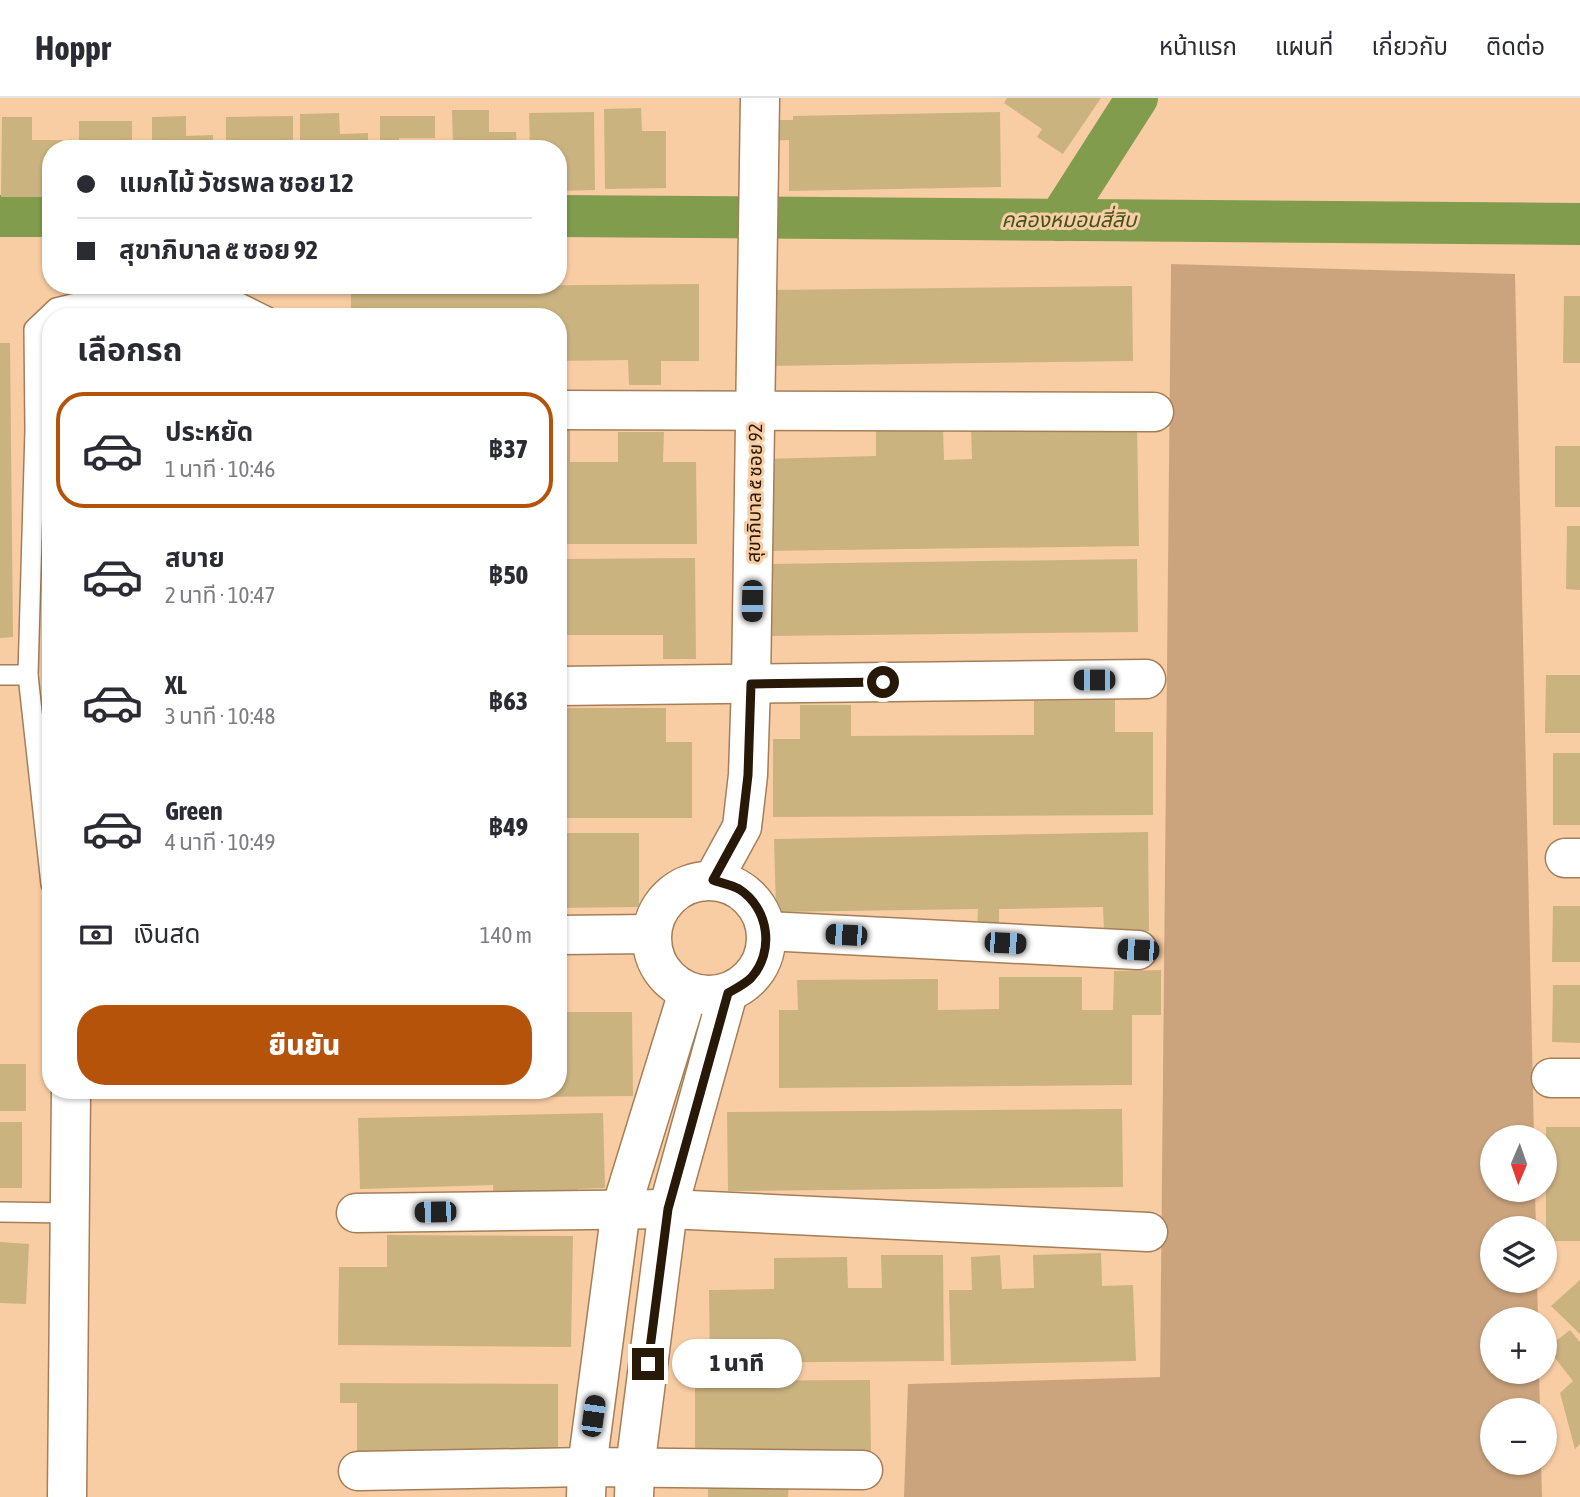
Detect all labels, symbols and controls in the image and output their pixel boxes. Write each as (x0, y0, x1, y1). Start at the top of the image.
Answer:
text: Hoppr (35, 29, 111, 67)
text: หน้าแรก (1159, 33, 1237, 60)
text: แผนที่ (1275, 33, 1333, 60)
text: เกี่ยวกับ (1371, 33, 1448, 60)
text: ติดต่อ (1486, 33, 1545, 60)
text: แมกไม้ วัชรพล ซอย 12 (119, 168, 354, 198)
water label: คลองหมอนสี่สิบ (1001, 205, 1138, 231)
text: สุขาภิบาล ๕ ซอย 92 (119, 235, 318, 265)
text: เลือกรถ (77, 331, 182, 368)
text: ประหยัด (165, 417, 253, 447)
icon: car (81, 419, 144, 482)
street label: สุขาภิบาล ๕ ซอย 92 (742, 423, 767, 563)
text: ฿37 (488, 434, 528, 464)
text: 1 นาที · 10:46 (165, 456, 275, 482)
text: สบาย (165, 543, 225, 573)
icon: car (81, 545, 144, 608)
text: ฿50 (488, 560, 528, 590)
car (742, 580, 763, 622)
text: 2 นาที · 10:47 (165, 582, 275, 608)
route start (867, 666, 899, 698)
text: XL (165, 670, 187, 700)
car (1074, 670, 1116, 691)
icon: car (81, 671, 144, 734)
text: ฿63 (488, 686, 528, 716)
text: 3 นาที · 10:48 (165, 703, 275, 729)
text: Green (165, 796, 223, 826)
icon: car (81, 797, 144, 860)
text: ฿49 (488, 812, 528, 842)
text: 4 นาที · 10:49 (165, 829, 275, 855)
icon: cash (77, 916, 115, 954)
text: เงินสด (133, 919, 200, 949)
text: 140 m (480, 922, 532, 948)
car (825, 923, 868, 947)
car (984, 931, 1027, 955)
car (1117, 938, 1160, 962)
button: ยืนยัน (77, 1005, 532, 1085)
north arrow (1480, 1125, 1558, 1202)
map controls (1480, 1125, 1557, 1475)
car (414, 1201, 457, 1223)
button: layers (1480, 1216, 1557, 1293)
button: + (1480, 1307, 1557, 1384)
callout: 1 นาที (672, 1340, 802, 1388)
route end (632, 1348, 664, 1380)
text: 1 นาที (710, 1350, 764, 1376)
car (580, 1394, 607, 1438)
button: − (1480, 1398, 1557, 1475)

